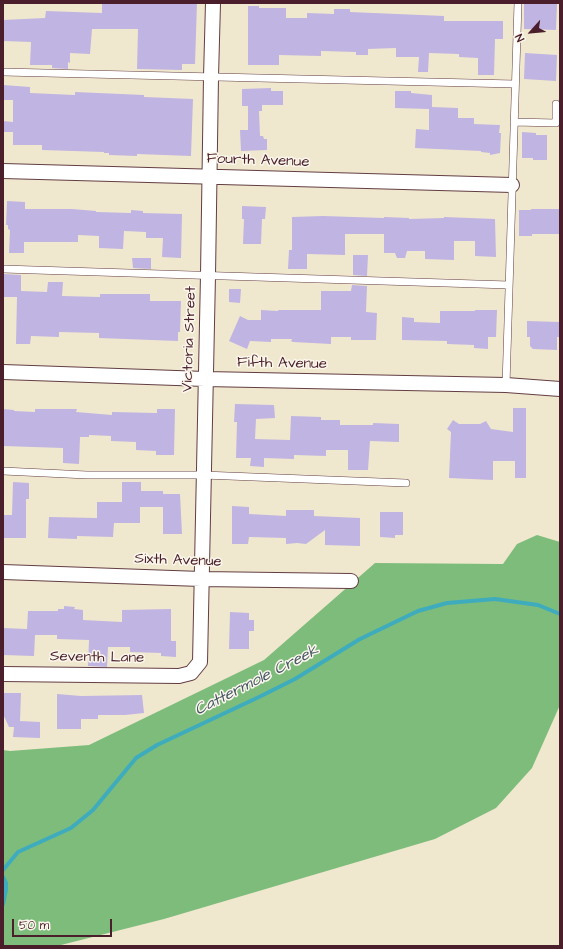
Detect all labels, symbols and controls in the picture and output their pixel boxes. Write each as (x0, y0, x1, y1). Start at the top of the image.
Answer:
north arrow (511, 12, 551, 52)
text: N (512, 31, 528, 44)
street label: Fourth Avenue (206, 150, 310, 172)
street label: Victoria Street (179, 286, 201, 392)
street label: Fifth Avenue (237, 354, 327, 374)
street label: Sixth Avenue (134, 550, 222, 572)
water label: Cattermole Creek (192, 642, 322, 720)
street label: Seventh Lane (50, 648, 144, 668)
scale bar (14, 911, 114, 937)
text: 50 m (19, 917, 49, 934)

